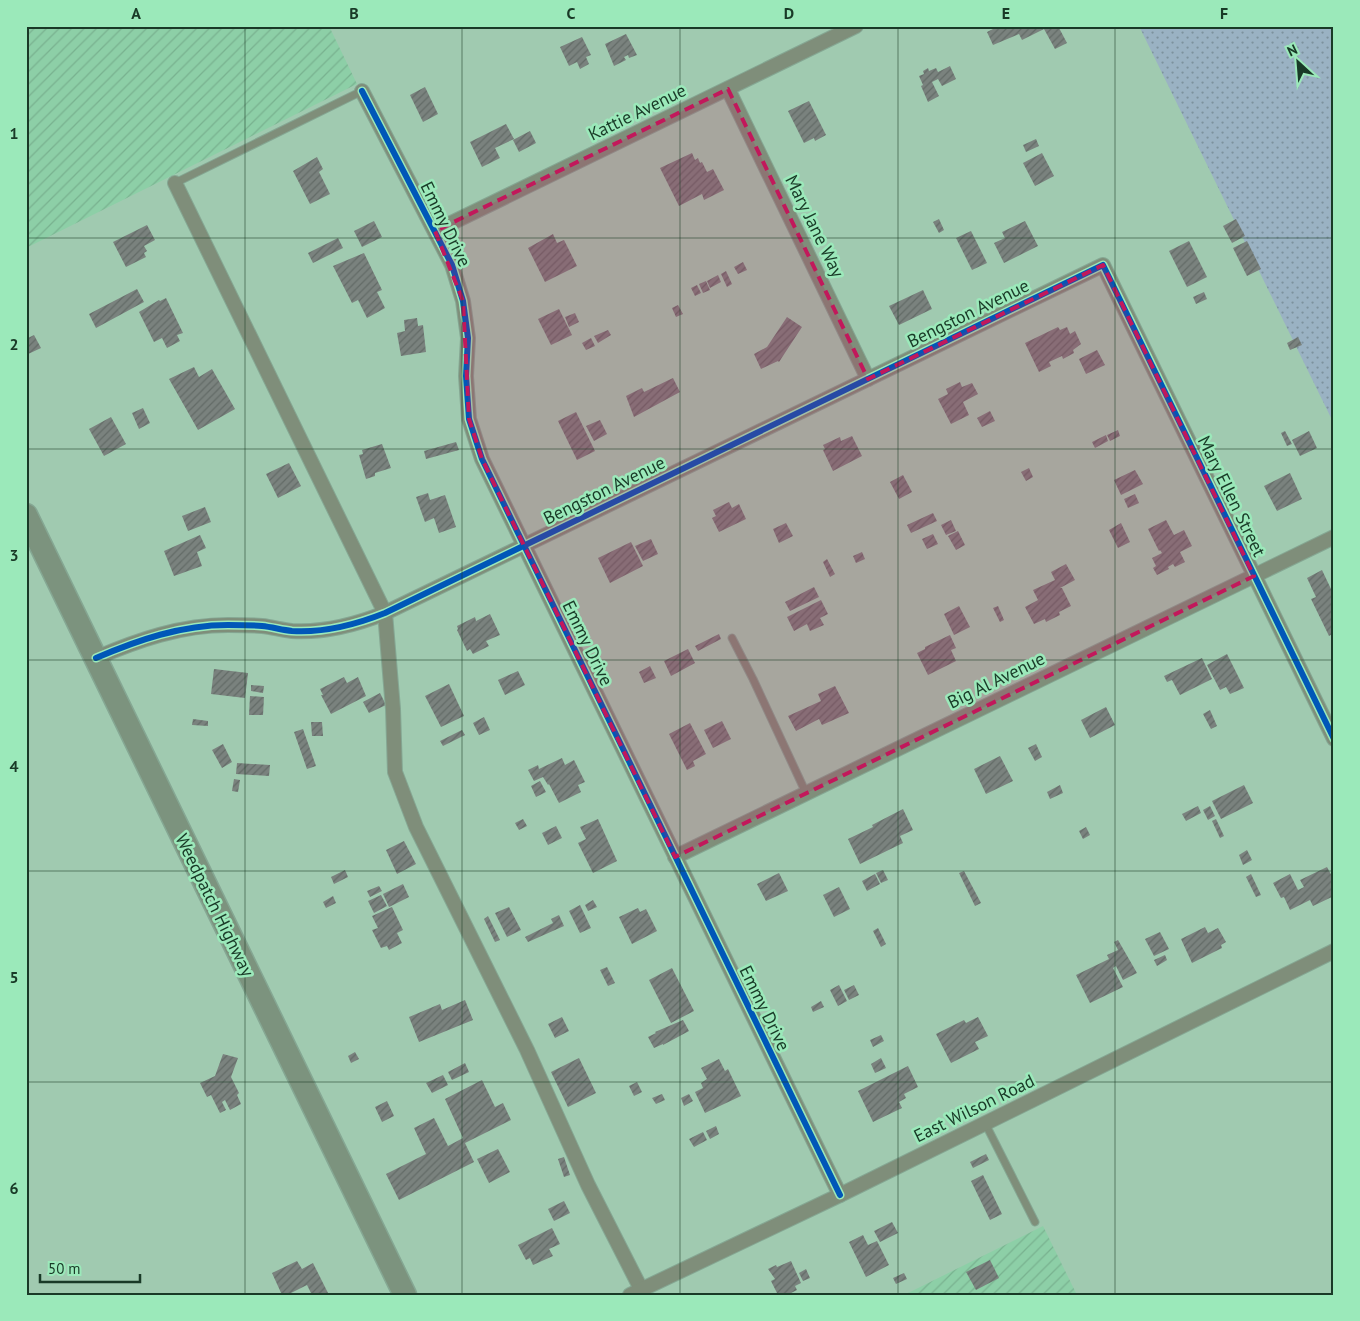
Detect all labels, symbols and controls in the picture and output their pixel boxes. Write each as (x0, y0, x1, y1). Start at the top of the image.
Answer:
text: A (131, 3, 141, 23)
text: B (349, 3, 359, 23)
text: C (567, 3, 576, 23)
text: D (784, 3, 794, 23)
text: E (1002, 3, 1010, 23)
text: F (1220, 3, 1228, 23)
north arrow (1272, 38, 1322, 88)
text: N (1284, 40, 1300, 60)
street label: Kattie Avenue (584, 78, 690, 146)
text: 1 (9, 123, 19, 143)
street label: Mary Jane Way (780, 171, 850, 281)
street label: Emmy Drive (416, 178, 476, 270)
street label: Bengston Avenue (903, 274, 1033, 352)
text: 2 (9, 334, 19, 354)
street label: Mary Ellen Street (1193, 432, 1271, 560)
street label: Bengston Avenue (539, 451, 669, 529)
text: 3 (9, 545, 19, 565)
street label: Emmy Drive (558, 597, 618, 689)
street label: Big Al Avenue (944, 647, 1048, 713)
text: 4 (9, 756, 19, 776)
street label: Weedpatch Highway (170, 830, 260, 981)
street label: Emmy Drive (735, 962, 795, 1054)
text: 5 (9, 967, 19, 987)
street label: East Wilson Road (910, 1069, 1038, 1147)
text: 6 (9, 1178, 19, 1198)
scale bar (40, 1251, 140, 1283)
text: 50 m (48, 1259, 81, 1278)

